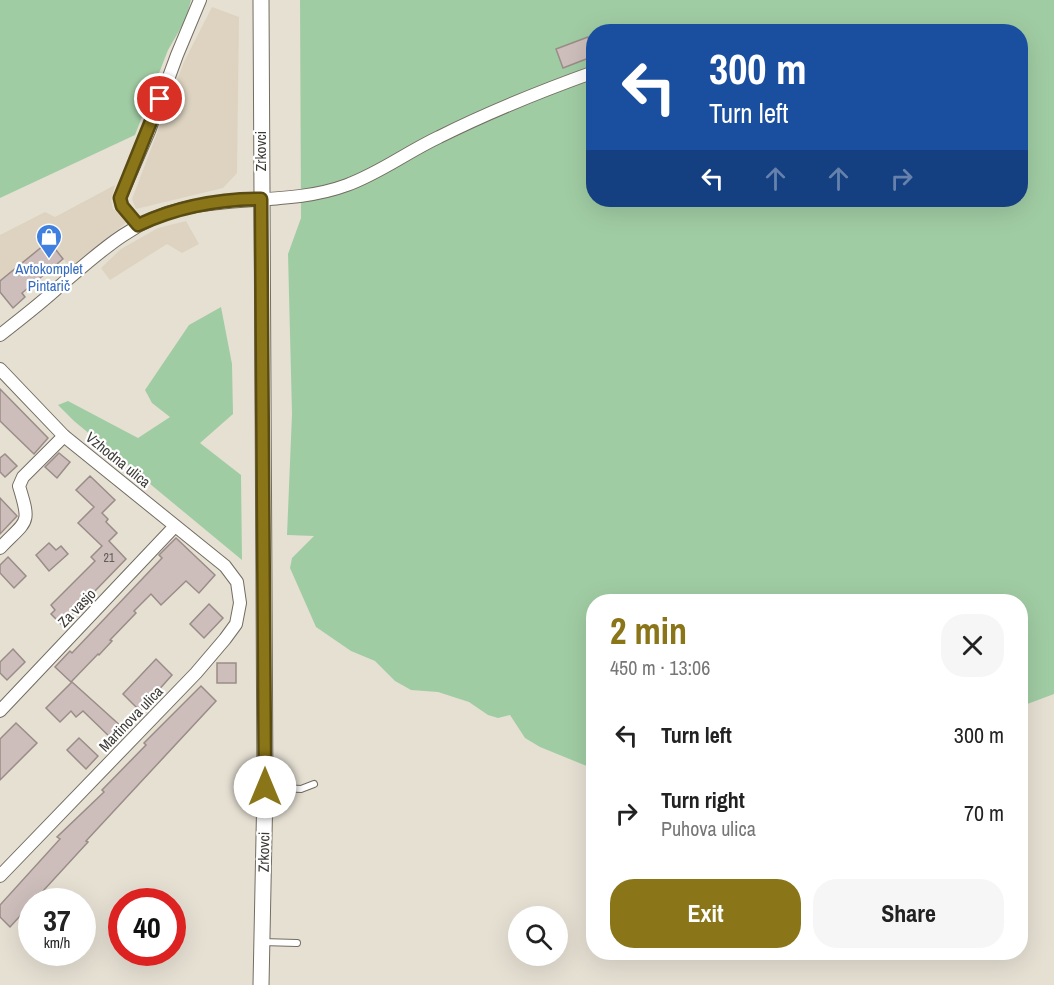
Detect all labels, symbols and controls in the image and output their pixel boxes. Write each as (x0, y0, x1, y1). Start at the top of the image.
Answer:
text: 300 m (709, 41, 807, 97)
icon: left (610, 48, 688, 126)
pin (134, 73, 185, 124)
icon: arrive (143, 82, 176, 115)
text: Turn left (709, 95, 788, 131)
street label: Zrkovci (250, 131, 271, 171)
icon: left (696, 162, 729, 195)
icon: ahead (759, 162, 792, 195)
icon: ahead (822, 162, 855, 195)
icon: right (885, 162, 918, 195)
shop icon: Avtokomplet Pintarič (34, 222, 64, 260)
place label: Avtokomplet Pintarič (14, 258, 83, 296)
street label: Vzhodna ulica (81, 427, 155, 492)
house number: 21 (104, 550, 115, 566)
street label: Za vasjo (53, 584, 100, 632)
text: 2 min (610, 607, 687, 655)
button: close (941, 614, 1004, 677)
text: 450 m · 13:06 (610, 654, 710, 681)
street label: Martinova ulica (94, 681, 168, 756)
icon: left (610, 719, 643, 752)
text: Turn left (661, 720, 732, 750)
text: 300 m (954, 720, 1004, 750)
position arrow (233, 755, 297, 819)
text: Turn right (661, 785, 745, 815)
icon: right (610, 797, 643, 830)
text: 70 m (964, 798, 1004, 828)
text: Puhova ulica (661, 815, 756, 842)
street label: Zrkovci (253, 832, 274, 872)
button: Exit (610, 879, 801, 948)
button: Share (813, 879, 1004, 948)
speed limit sign: 40 (108, 888, 186, 966)
text: 37 (43, 900, 71, 940)
map controls (508, 906, 568, 966)
button: search (508, 906, 568, 966)
text: km/h (44, 932, 70, 953)

